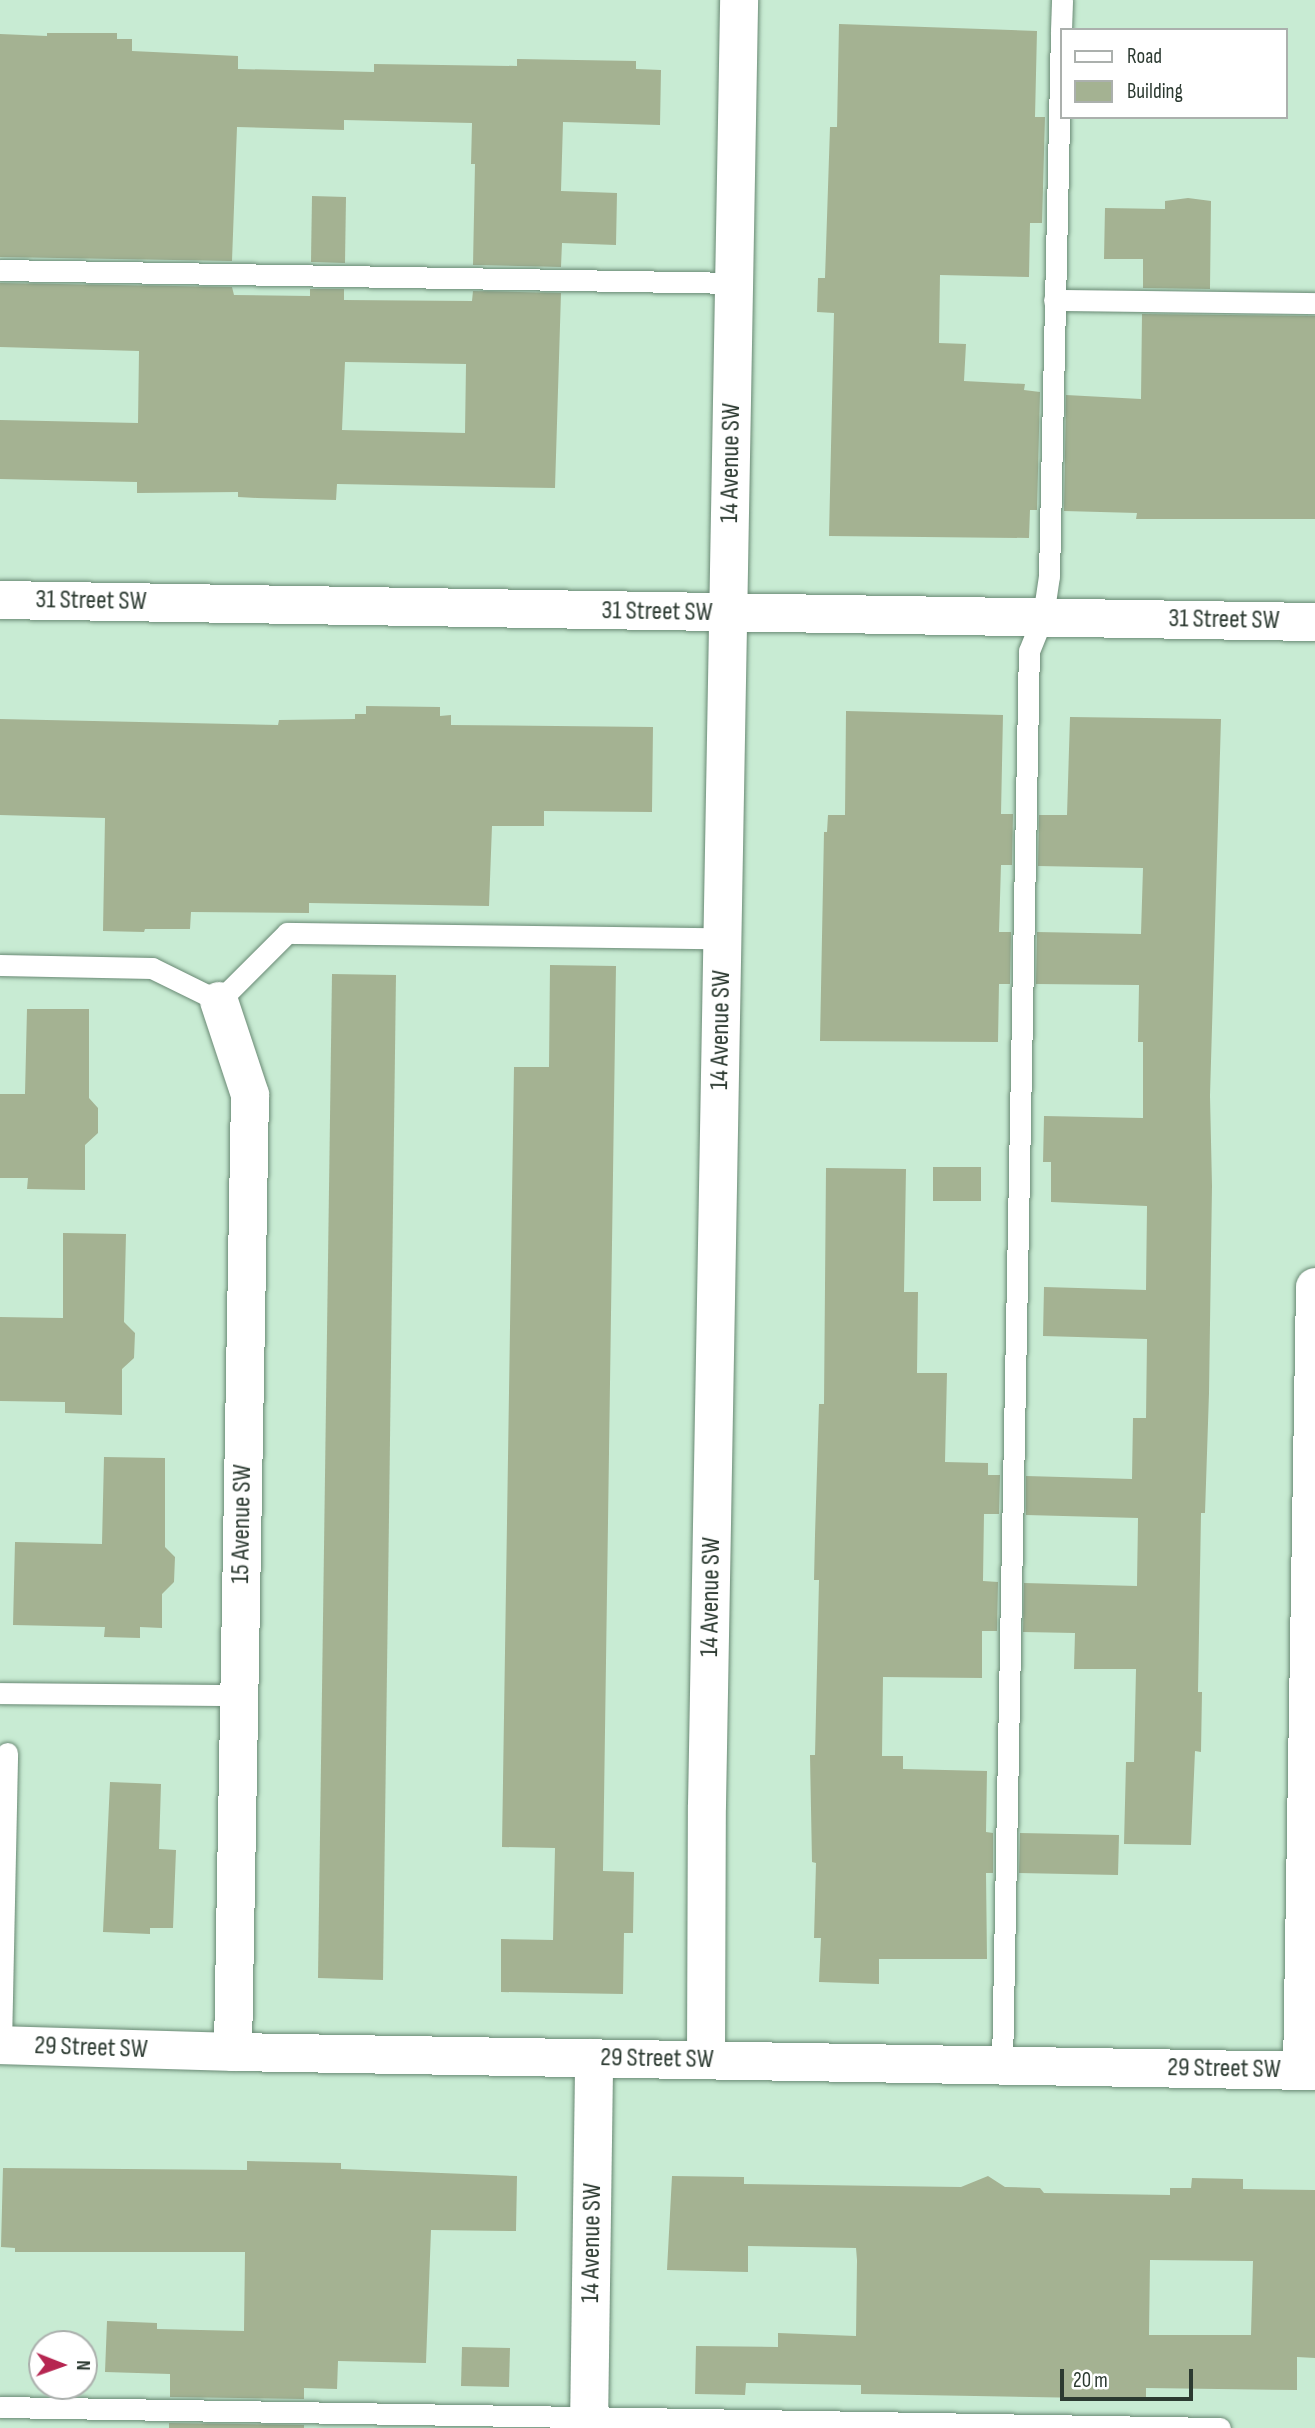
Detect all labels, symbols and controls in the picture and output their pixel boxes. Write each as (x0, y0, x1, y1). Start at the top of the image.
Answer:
legend (1060, 28, 1287, 119)
text: Road (1127, 44, 1162, 69)
text: Building (1127, 79, 1183, 104)
street label: 14 Avenue SW (714, 403, 748, 523)
street label: 31 Street SW (35, 584, 147, 618)
street label: 31 Street SW (601, 595, 713, 629)
street label: 31 Street SW (1168, 603, 1280, 637)
street label: 14 Avenue SW (704, 970, 738, 1090)
street label: 15 Avenue SW (225, 1464, 259, 1584)
street label: 14 Avenue SW (694, 1537, 728, 1657)
street label: 29 Street SW (34, 2030, 148, 2066)
street label: 29 Street SW (600, 2042, 714, 2076)
street label: 29 Street SW (1167, 2052, 1281, 2086)
street label: 14 Avenue SW (575, 2183, 609, 2303)
north arrow (28, 2330, 98, 2400)
scale bar (1063, 2354, 1196, 2398)
text: N (71, 2360, 94, 2371)
text: 20 m (1073, 2368, 1108, 2393)

